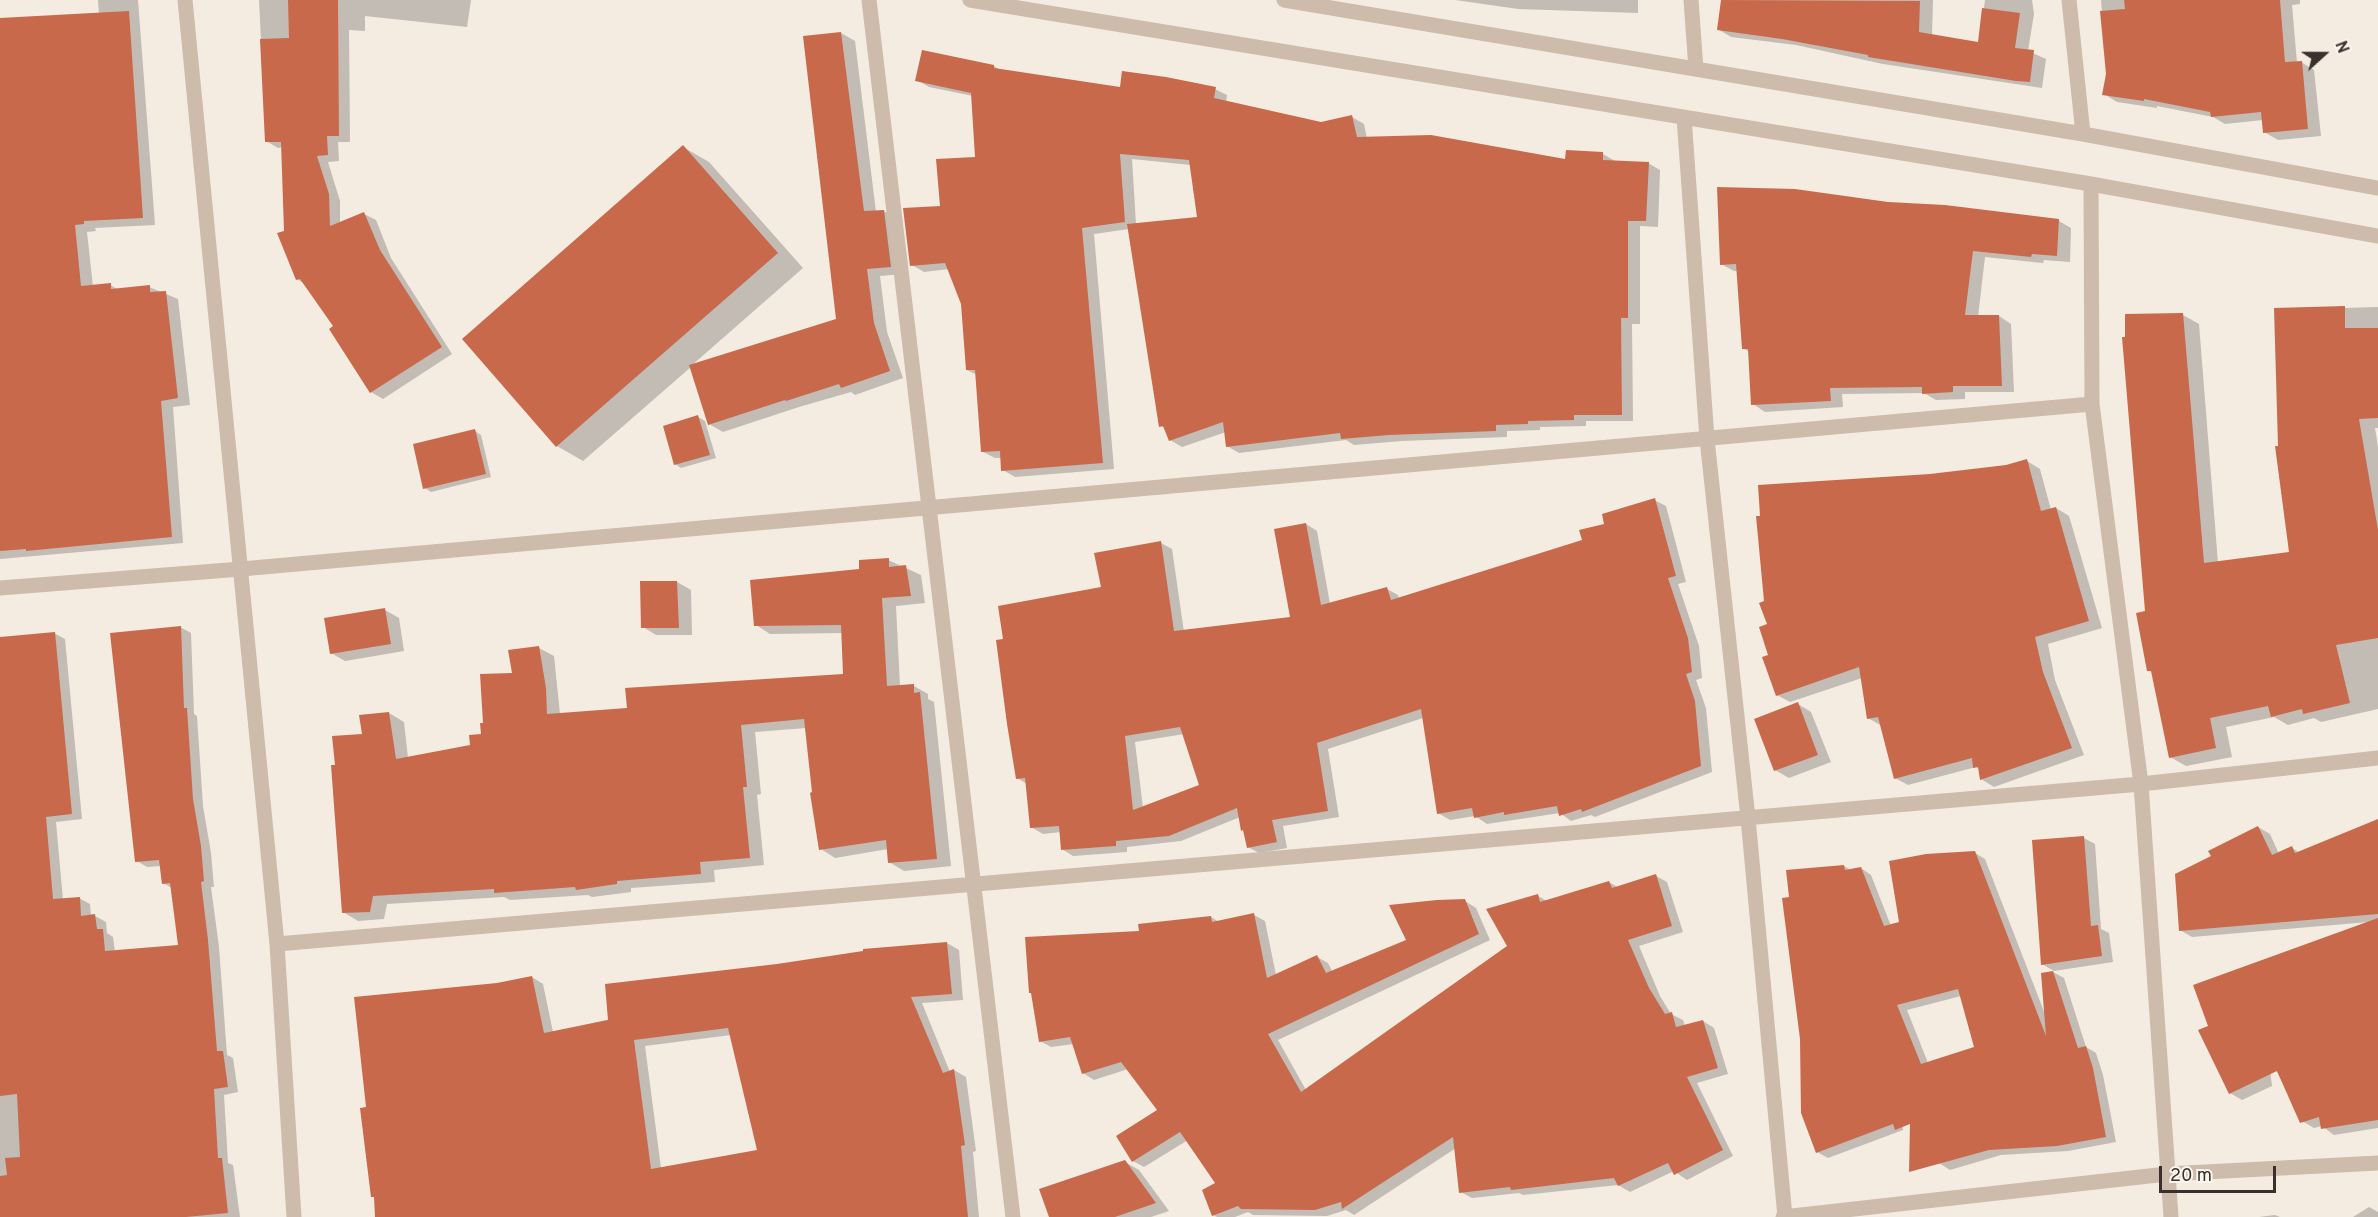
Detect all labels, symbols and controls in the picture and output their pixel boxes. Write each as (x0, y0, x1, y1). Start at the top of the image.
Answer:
north arrow (2294, 24, 2354, 84)
text: N (2329, 39, 2352, 57)
scale bar (2162, 1154, 2279, 1192)
text: 20 m (2170, 1165, 2212, 1188)

